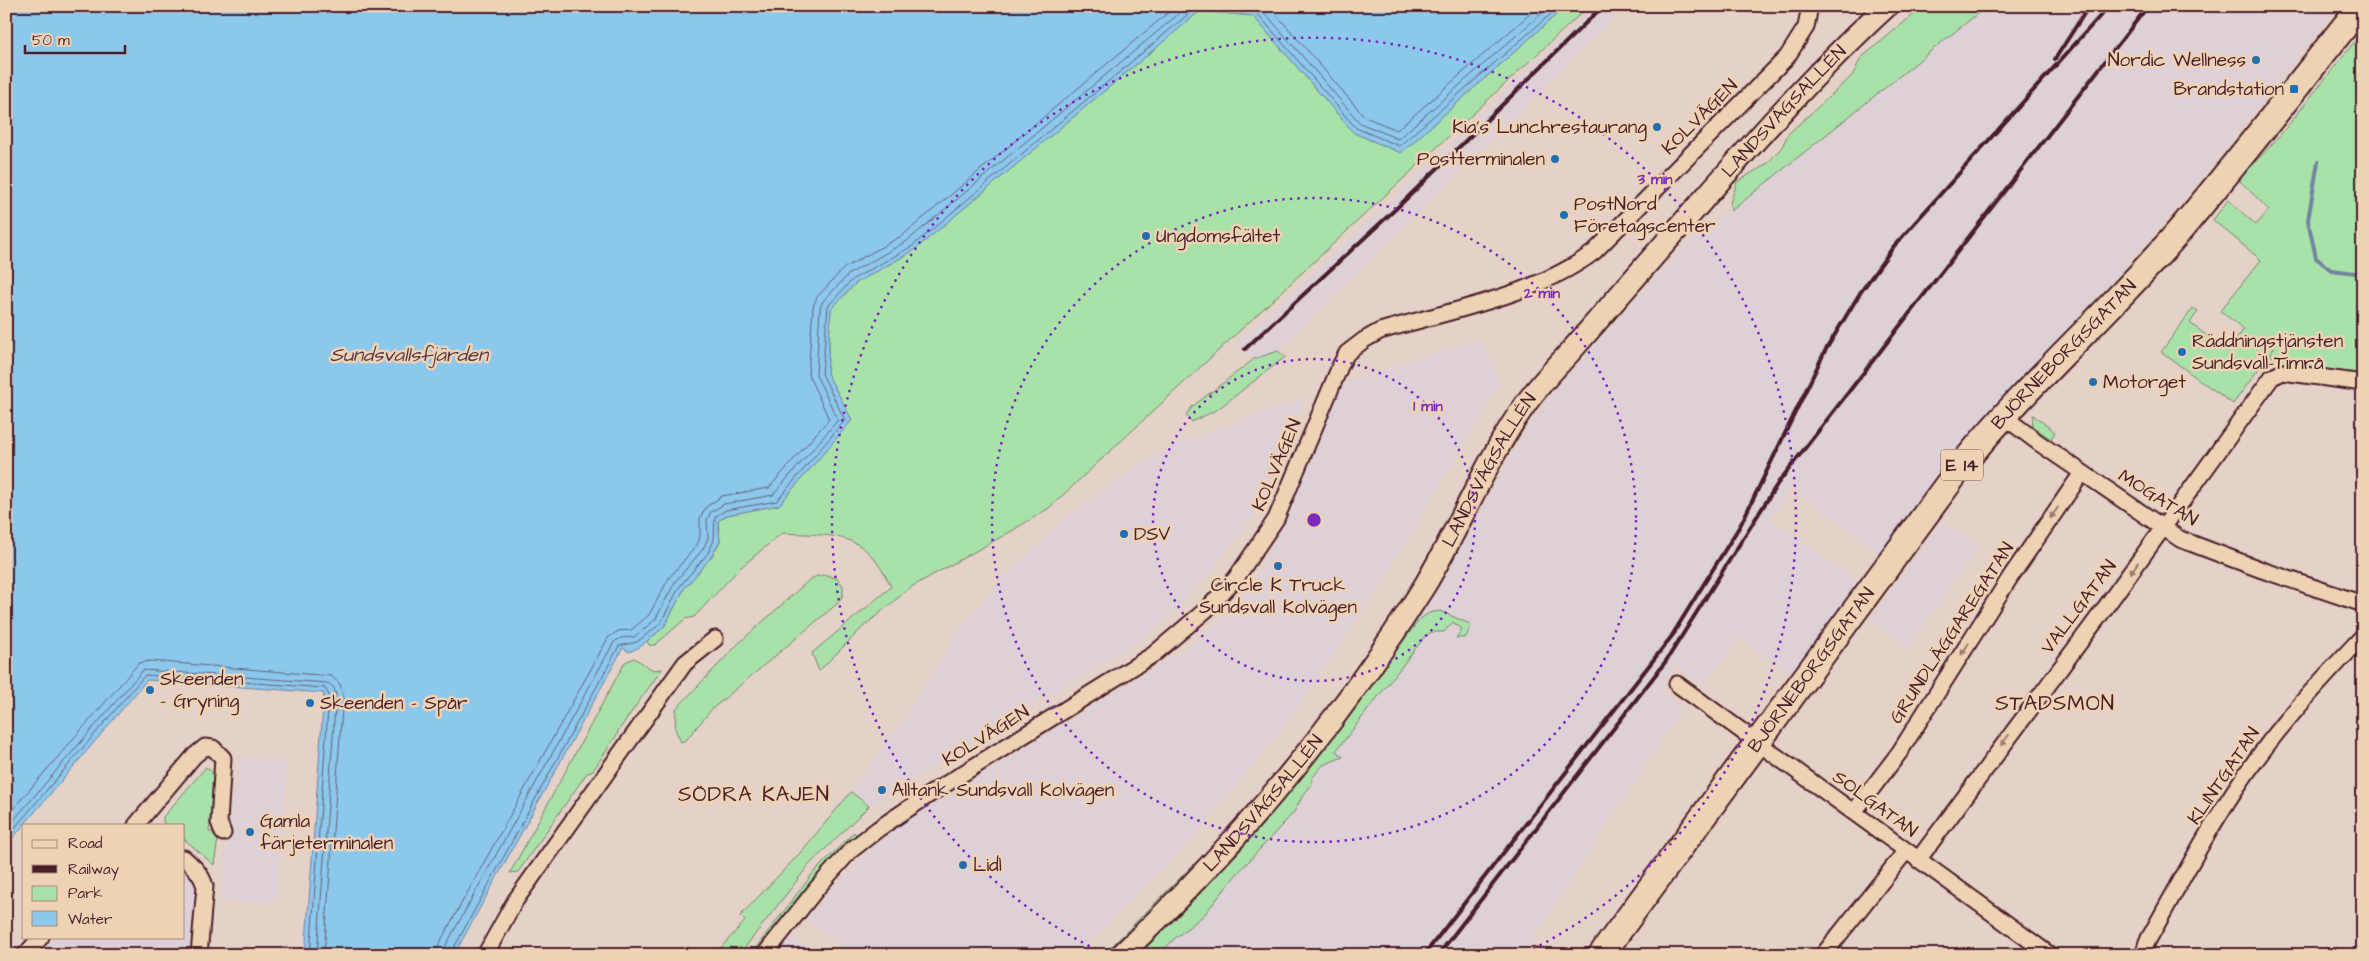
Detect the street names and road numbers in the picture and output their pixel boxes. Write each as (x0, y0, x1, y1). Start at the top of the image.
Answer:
street label: LANDSVÄGSALLÉN (1715, 38, 1853, 184)
street label: KOLVÄGEN (1656, 73, 1744, 161)
street label: BJÖRNEBORGSGATAN (1985, 273, 2143, 435)
street label: LANDSVÄGSALLÉN (1435, 387, 1543, 552)
street label: KOLVÄGEN (1245, 415, 1309, 515)
road number: E 14 (1941, 450, 1983, 480)
street label: MOGATAN (2113, 463, 2203, 533)
street label: GRUNDLÄGGAREGATAN (1883, 537, 2021, 729)
street label: VALLGATAN (2035, 554, 2123, 660)
street label: BJÖRNEBORGSGATAN (1741, 582, 1881, 758)
street label: KOLVÄGEN (937, 699, 1035, 773)
street label: KLINTGATAN (2181, 722, 2267, 830)
street label: LANDSVÄGSALLÉN (1197, 729, 1329, 878)
street label: SOLGATAN (1827, 764, 1923, 844)

